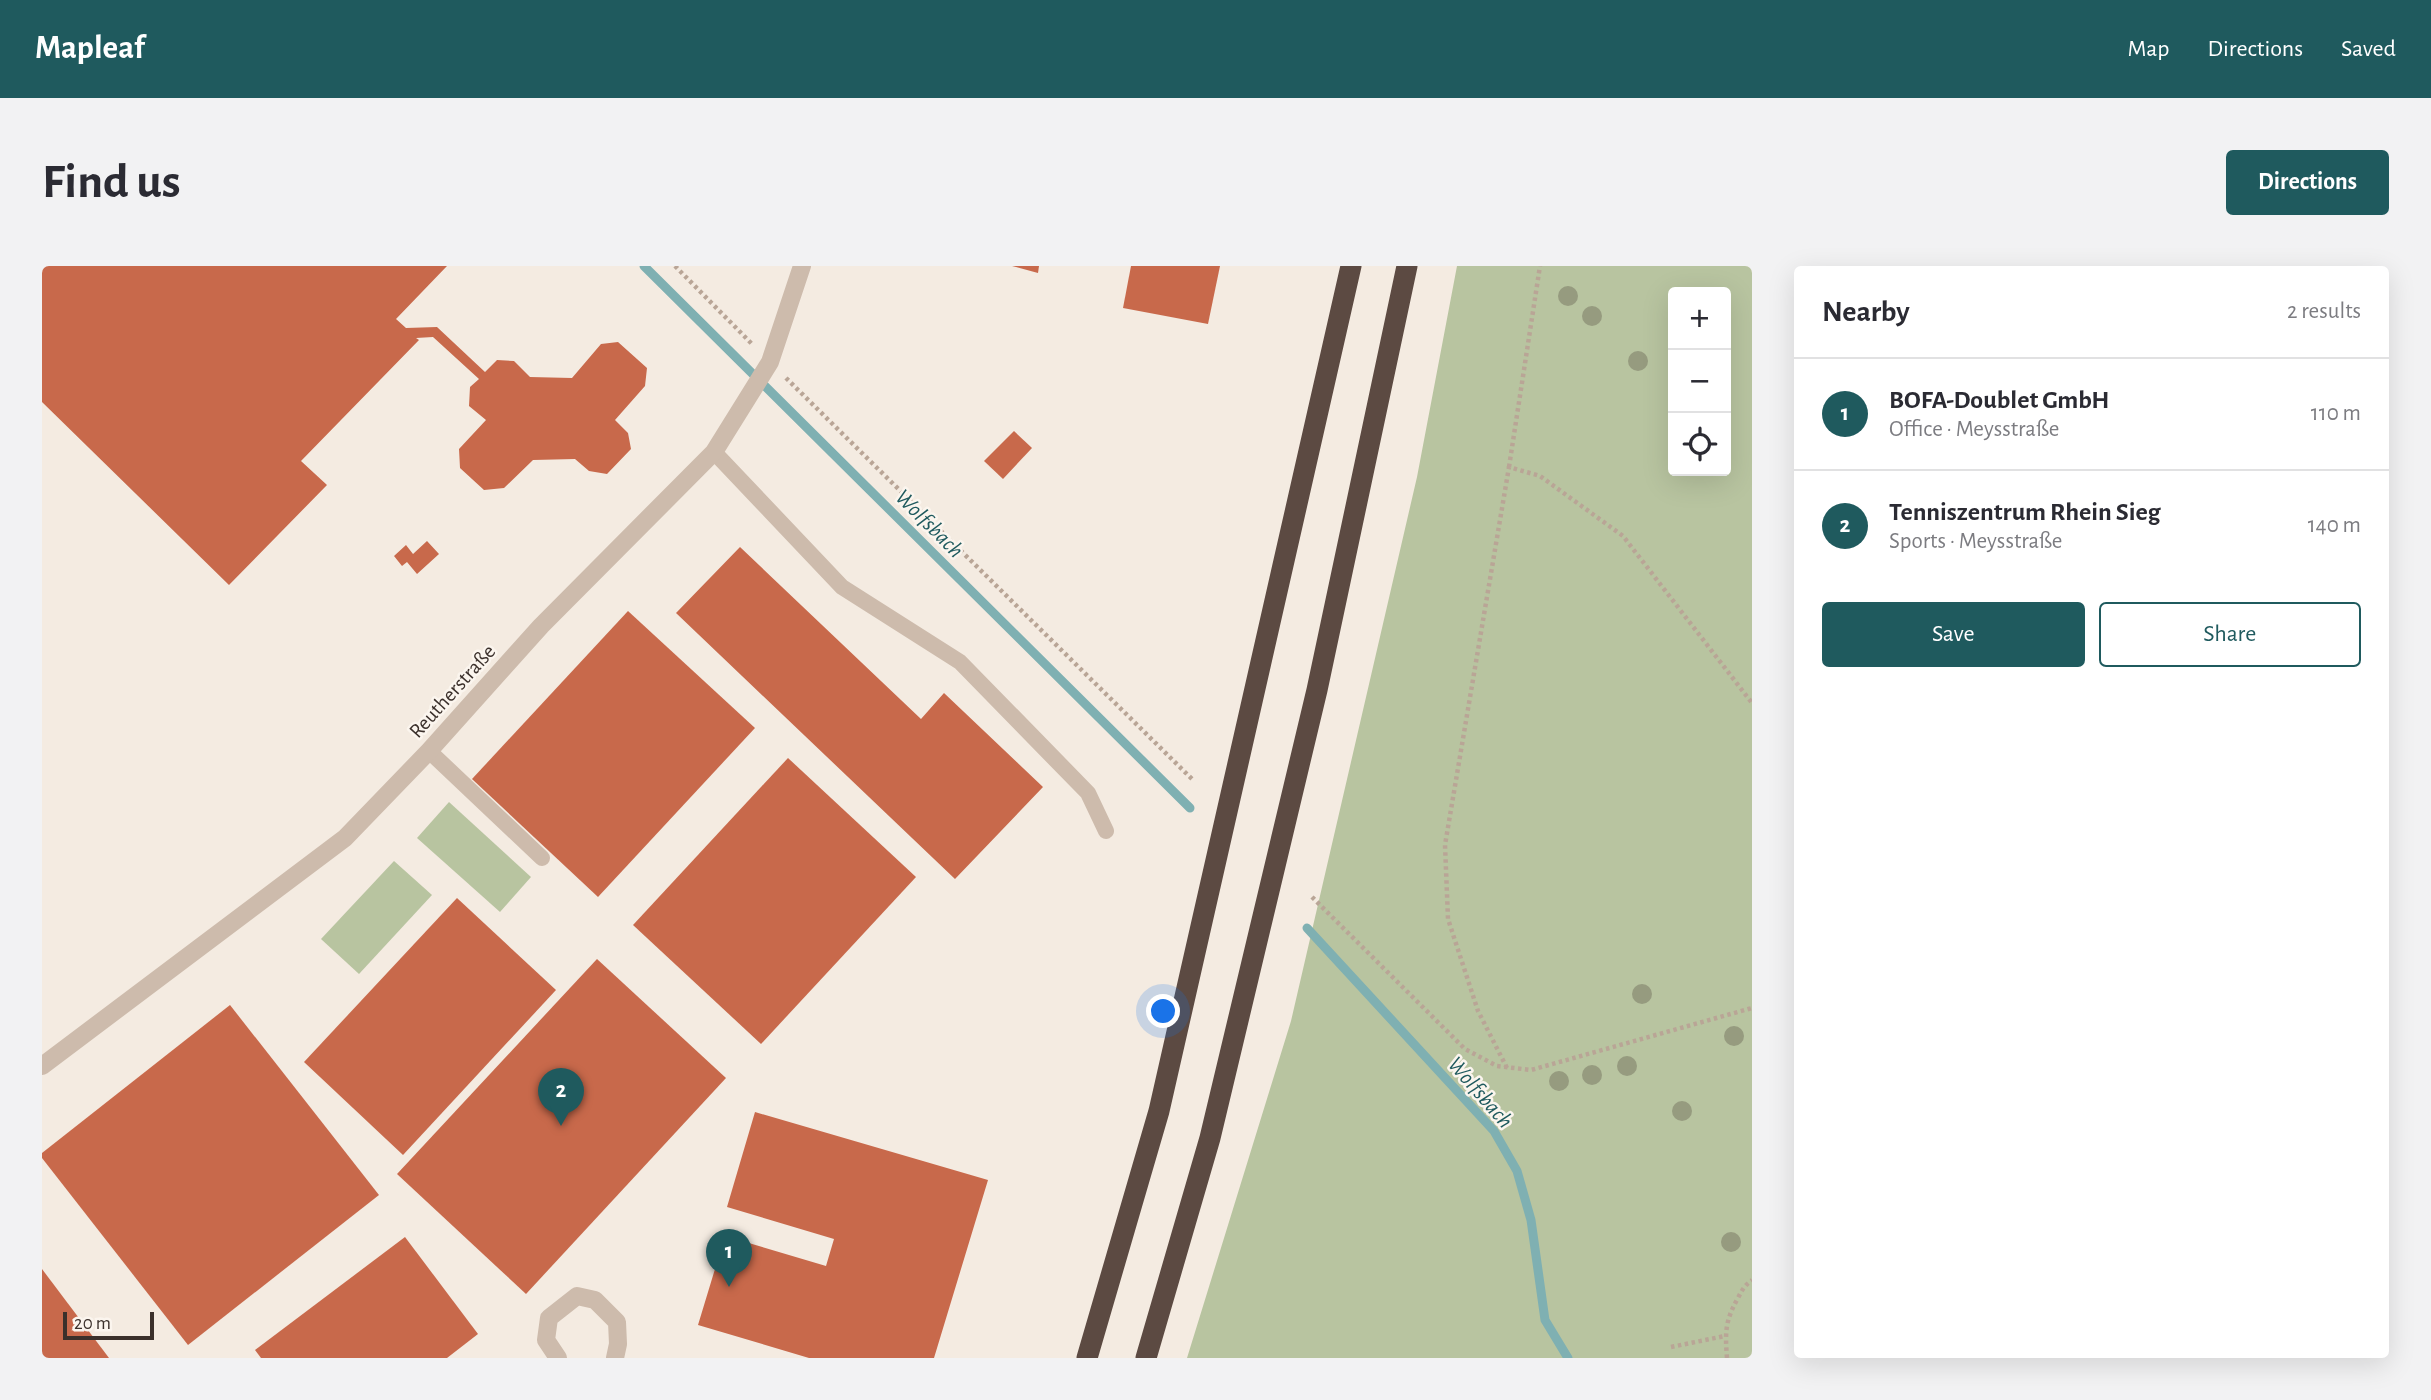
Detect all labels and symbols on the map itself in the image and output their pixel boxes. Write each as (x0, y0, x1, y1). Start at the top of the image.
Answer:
water label: Wolfsbach (890, 486, 967, 563)
street label: Reutherstraße (405, 641, 499, 742)
your location (1146, 994, 1180, 1028)
water label: Wolfsbach (1443, 1053, 1517, 1133)
pin: 2 (538, 1068, 584, 1126)
pin: 1 (706, 1229, 752, 1287)
scale bar (63, 1309, 154, 1341)

